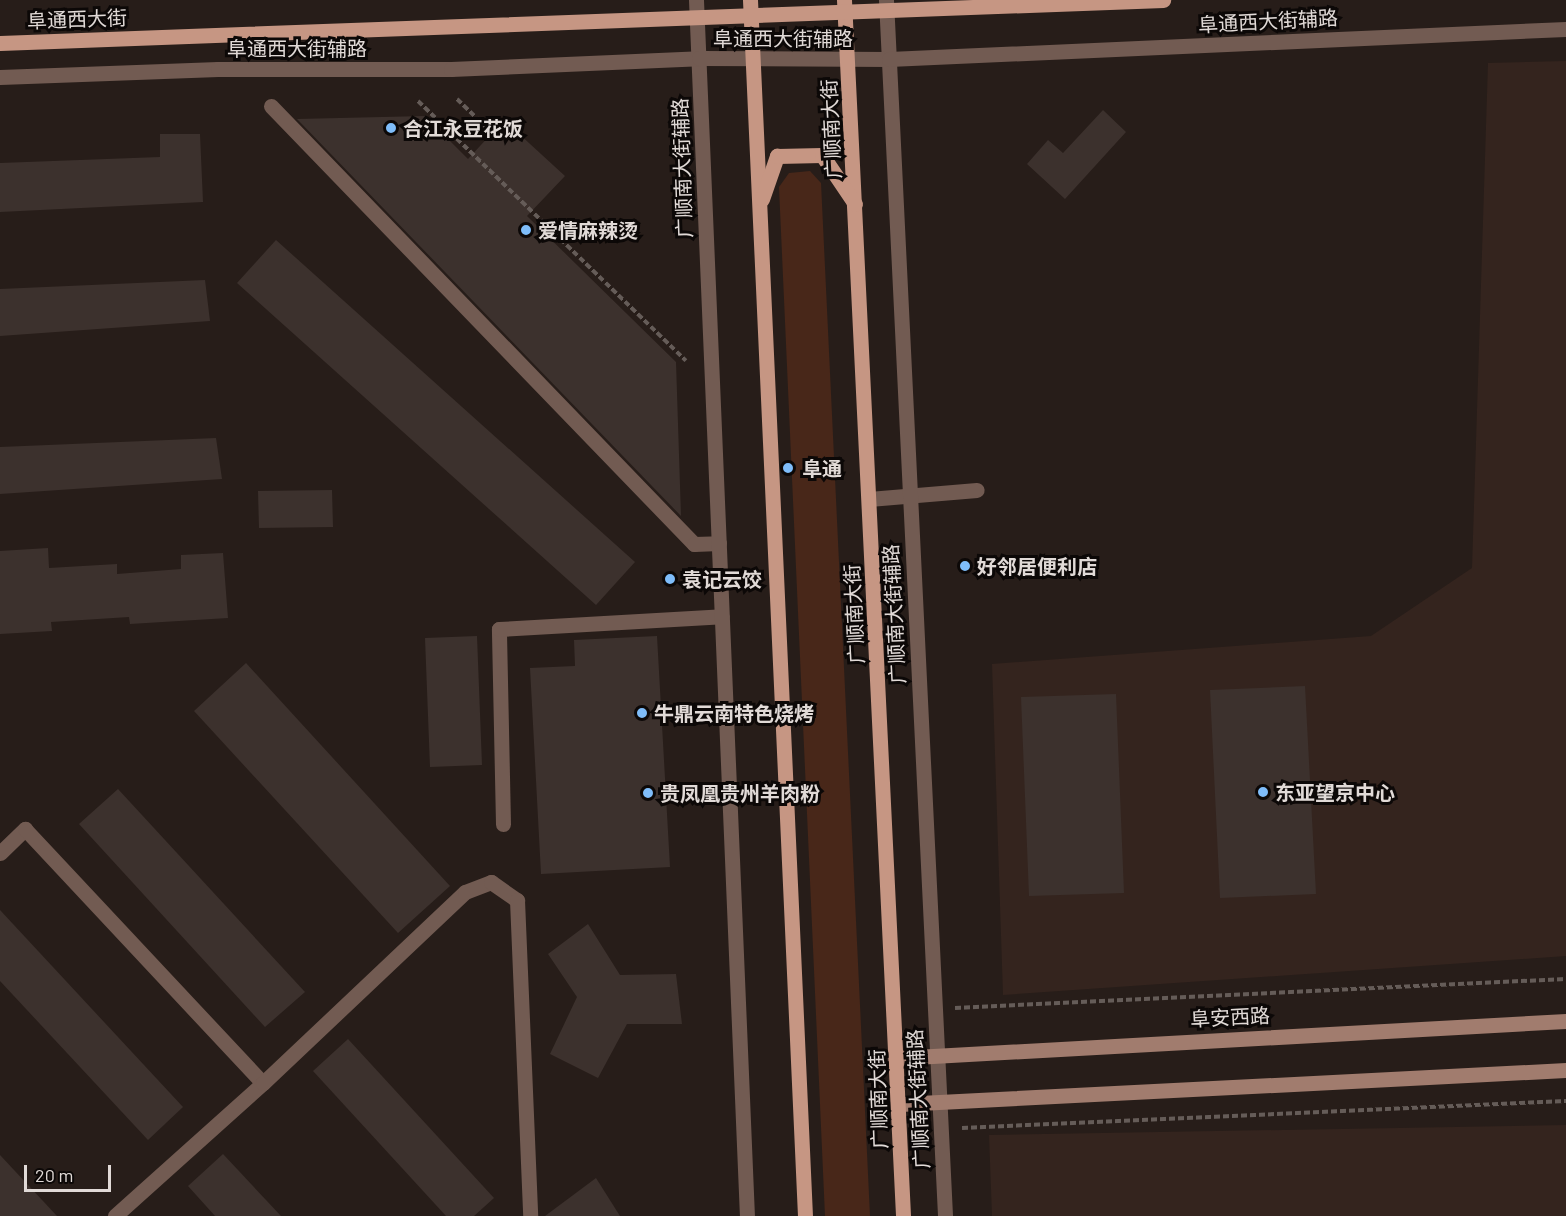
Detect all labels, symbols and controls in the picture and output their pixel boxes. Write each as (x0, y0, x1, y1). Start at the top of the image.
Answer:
street label: 阜通西大街 (27, 5, 127, 33)
street label: 阜通西大街辅路 (1197, 5, 1339, 37)
street label: 阜通西大街辅路 (713, 26, 853, 50)
street label: 阜通西大街辅路 (227, 36, 367, 60)
street label: 广顺南大街 (816, 78, 846, 180)
street label: 广顺南大街辅路 (668, 98, 696, 238)
place label: 合江永豆花饭 (403, 116, 523, 140)
marker: 合江永豆花饭 (384, 121, 398, 135)
place label: 爱情麻辣烫 (538, 218, 638, 242)
marker: 爱情麻辣烫 (519, 223, 533, 237)
place label: 阜通 (802, 456, 842, 480)
marker: 阜通 (779, 459, 797, 477)
street label: 广顺南大街辅路 (878, 543, 910, 685)
place label: 好邻居便利店 (977, 554, 1097, 578)
marker: 好邻居便利店 (958, 559, 972, 573)
street label: 广顺南大街 (839, 563, 869, 665)
place label: 袁记云饺 (682, 567, 762, 591)
marker: 袁记云饺 (663, 572, 677, 586)
place label: 牛鼎云南特色烧烤 (654, 701, 814, 725)
marker: 牛鼎云南特色烧烤 (635, 706, 649, 720)
place label: 东亚望京中心 (1275, 780, 1395, 804)
place label: 贵凤凰贵州羊肉粉 (660, 781, 820, 805)
marker: 东亚望京中心 (1256, 785, 1270, 799)
marker: 贵凤凰贵州羊肉粉 (641, 786, 655, 800)
street label: 阜安西路 (1189, 1003, 1271, 1031)
street label: 广顺南大街辅路 (902, 1028, 934, 1170)
street label: 广顺南大街 (864, 1049, 892, 1149)
scale bar (27, 1153, 114, 1191)
text: 20 m (35, 1164, 73, 1186)

